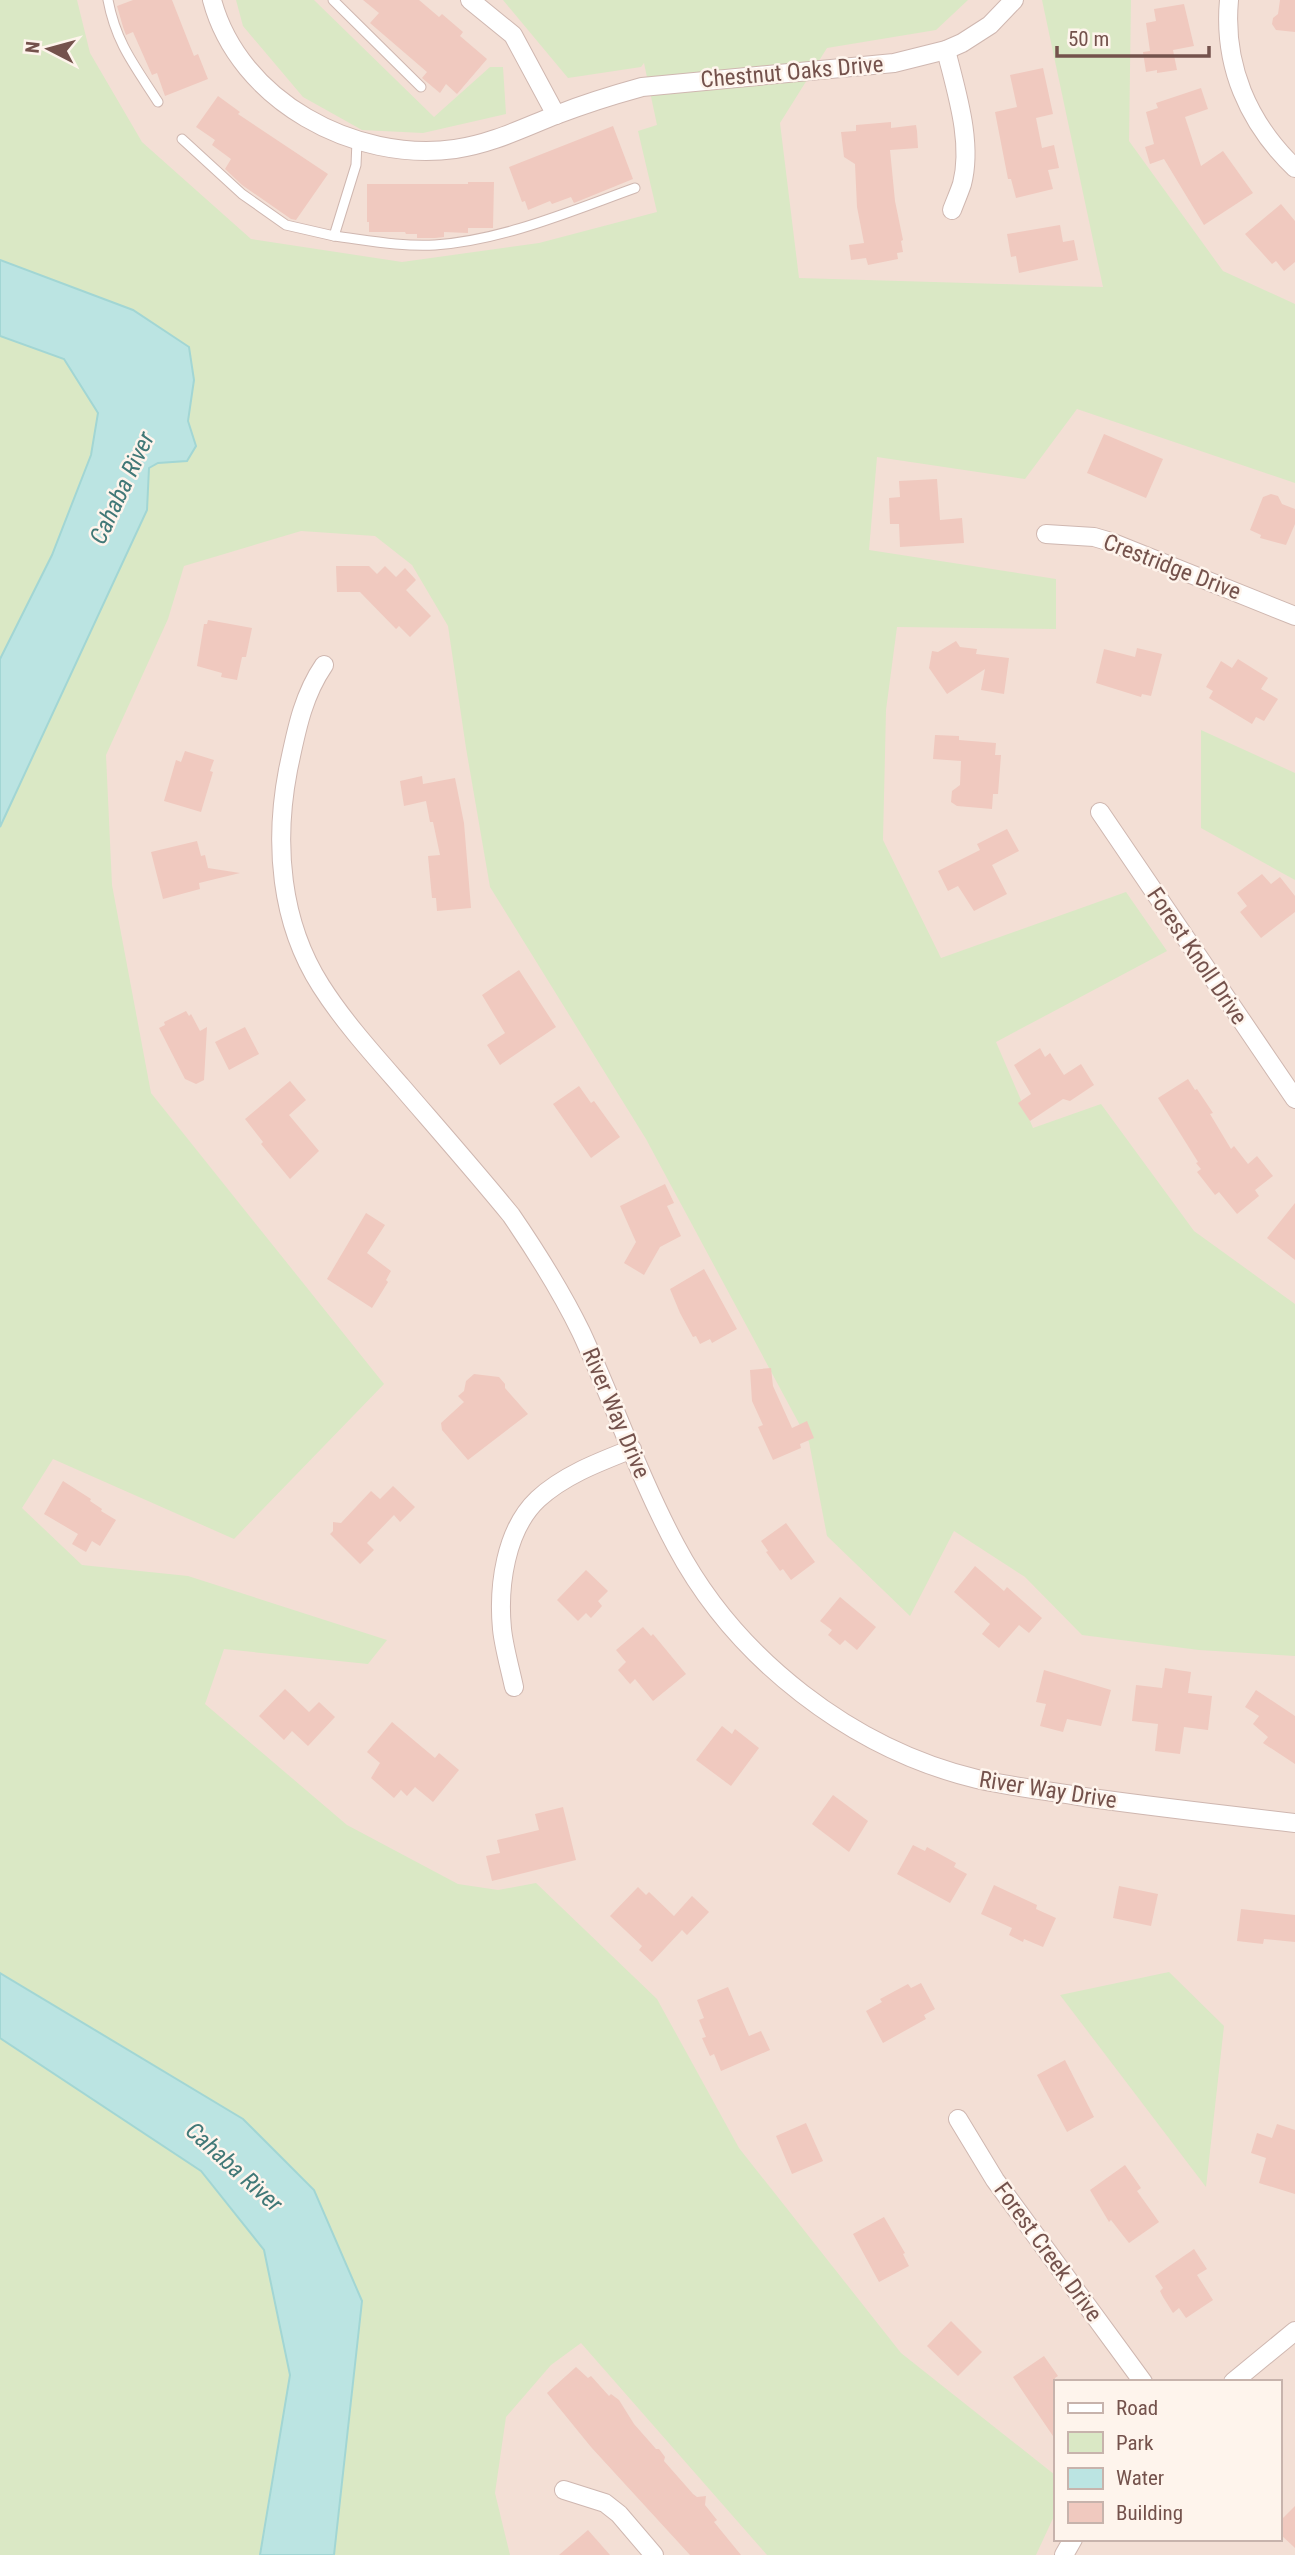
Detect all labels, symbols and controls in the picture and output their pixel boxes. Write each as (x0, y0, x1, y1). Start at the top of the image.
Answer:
north arrow (14, 14, 84, 84)
scale bar (1057, 14, 1209, 58)
text: 50 m (1068, 27, 1109, 51)
text: N (21, 40, 45, 54)
street label: Chestnut Oaks Drive (699, 51, 885, 93)
water label: Cahaba River (84, 427, 161, 548)
street label: Crestridge Drive (1100, 528, 1244, 606)
street label: Forest Knoll Drive (1141, 882, 1253, 1030)
street label: River Way Drive (576, 1344, 656, 1482)
street label: River Way Drive (977, 1766, 1119, 1814)
water label: Cahaba River (180, 2116, 289, 2218)
street label: Forest Creek Drive (988, 2177, 1108, 2327)
legend (1054, 2380, 1281, 2541)
text: Road (1116, 2396, 1158, 2420)
text: Park (1116, 2431, 1154, 2455)
text: Water (1116, 2466, 1164, 2490)
text: Building (1116, 2501, 1183, 2525)

